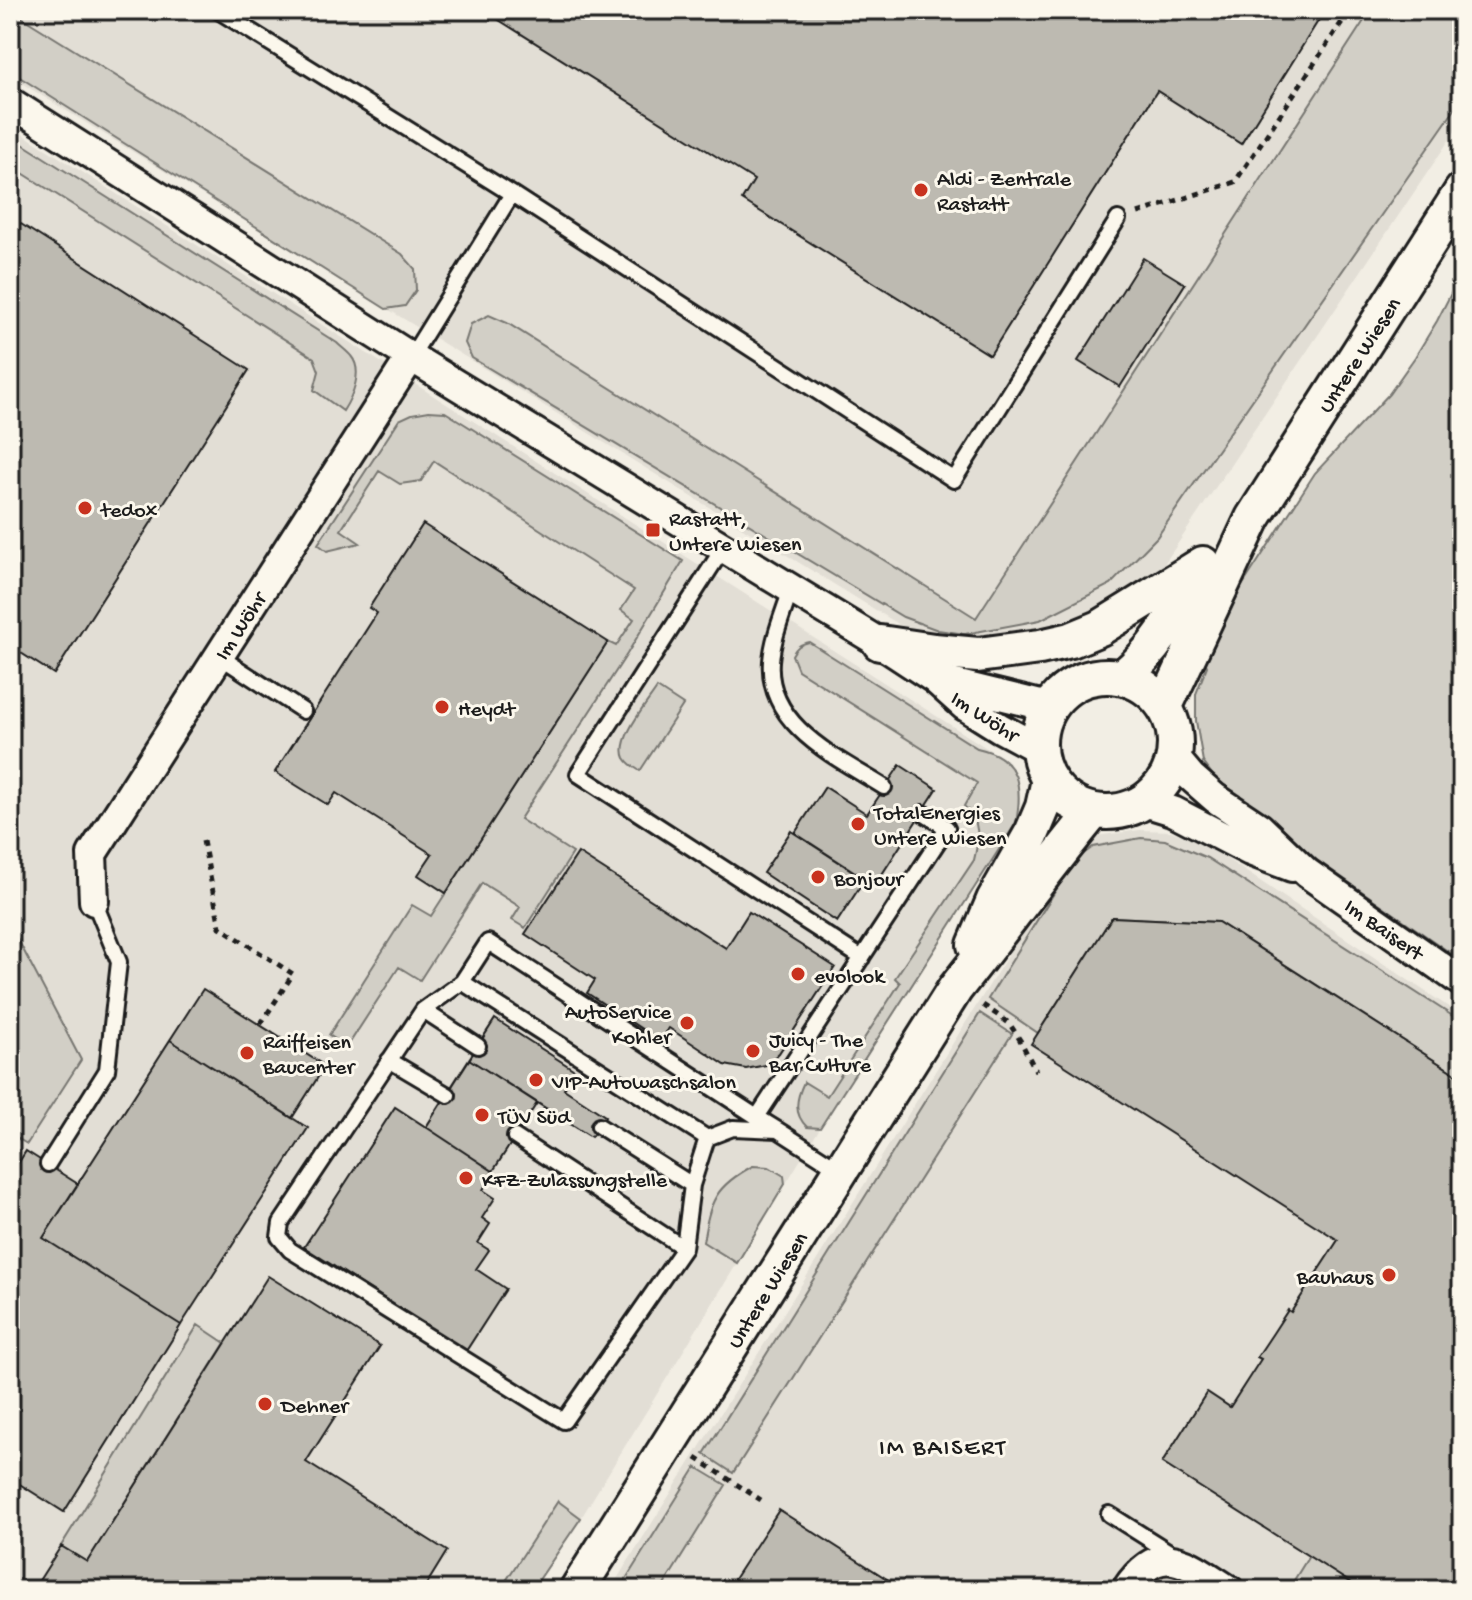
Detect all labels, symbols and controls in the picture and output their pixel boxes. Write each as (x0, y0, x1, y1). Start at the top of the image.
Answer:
place label: Aldi - Zentrale Rastatt (937, 168, 1072, 219)
marker: Aldi - Zentrale Rastatt (912, 181, 930, 199)
street label: Untere Wiesen (1314, 293, 1409, 419)
marker: tedox (76, 499, 94, 517)
place label: tedox (99, 499, 158, 525)
place label: Rastatt, Untere Wiesen (669, 508, 802, 559)
marker: Rastatt, Untere Wiesen (644, 521, 662, 539)
street label: Im Wöhr (211, 586, 275, 666)
street label: Im Wöhr (945, 687, 1025, 751)
marker: Heydt (433, 698, 451, 716)
place label: Heydt (458, 698, 517, 724)
place label: TotalEnergies Untere Wiesen (872, 802, 1007, 853)
marker: TotalEnergies Untere Wiesen (849, 815, 867, 833)
marker: Bonjour (809, 868, 827, 886)
place label: Bonjour (833, 868, 905, 894)
street label: Im Baisert (1338, 895, 1429, 969)
marker: evolook (789, 965, 807, 983)
place label: evolook (814, 965, 886, 991)
place label: AutoService Kohler (565, 1001, 673, 1052)
marker: AutoService Kohler (678, 1014, 696, 1032)
place label: Juicy - The Bar Culture (768, 1029, 872, 1080)
place label: Raiffeisen Baucenter (262, 1031, 356, 1082)
marker: Juicy - The Bar Culture (744, 1042, 762, 1060)
marker: Raiffeisen Baucenter (238, 1044, 256, 1062)
marker: VIP-Autowaschsalon (527, 1071, 545, 1089)
place label: VIP-Autowaschsalon (551, 1071, 736, 1097)
marker: TÜV Süd (473, 1106, 491, 1124)
place label: TÜV Süd (496, 1106, 572, 1132)
marker: KFZ-Zulassungstelle (457, 1169, 475, 1187)
place label: KFZ-Zulassungstelle (482, 1169, 668, 1195)
street label: Untere Wiesen (723, 1228, 816, 1354)
place label: Bauhaus (1296, 1266, 1374, 1292)
marker: Bauhaus (1380, 1266, 1398, 1284)
marker: Dehner (256, 1395, 274, 1413)
place label: Dehner (279, 1395, 350, 1421)
district label: IM BAISERT (879, 1435, 1007, 1464)

